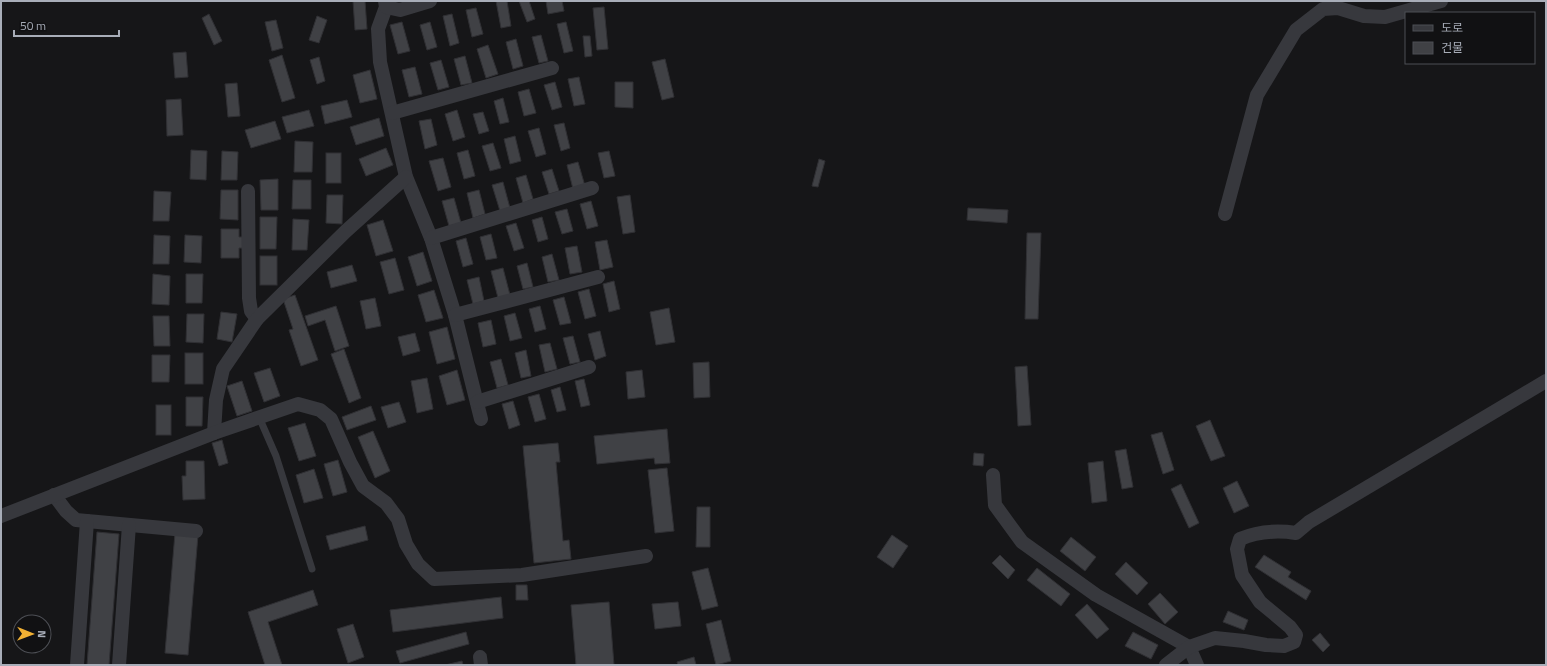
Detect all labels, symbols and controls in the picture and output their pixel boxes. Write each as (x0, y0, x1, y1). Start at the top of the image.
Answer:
scale bar (14, 12, 119, 38)
legend (1405, 12, 1535, 64)
text: 50 m (20, 16, 46, 35)
text: 도로 (1441, 18, 1463, 37)
text: 건물 (1441, 38, 1463, 57)
north arrow (12, 614, 52, 654)
text: N (34, 630, 50, 638)

